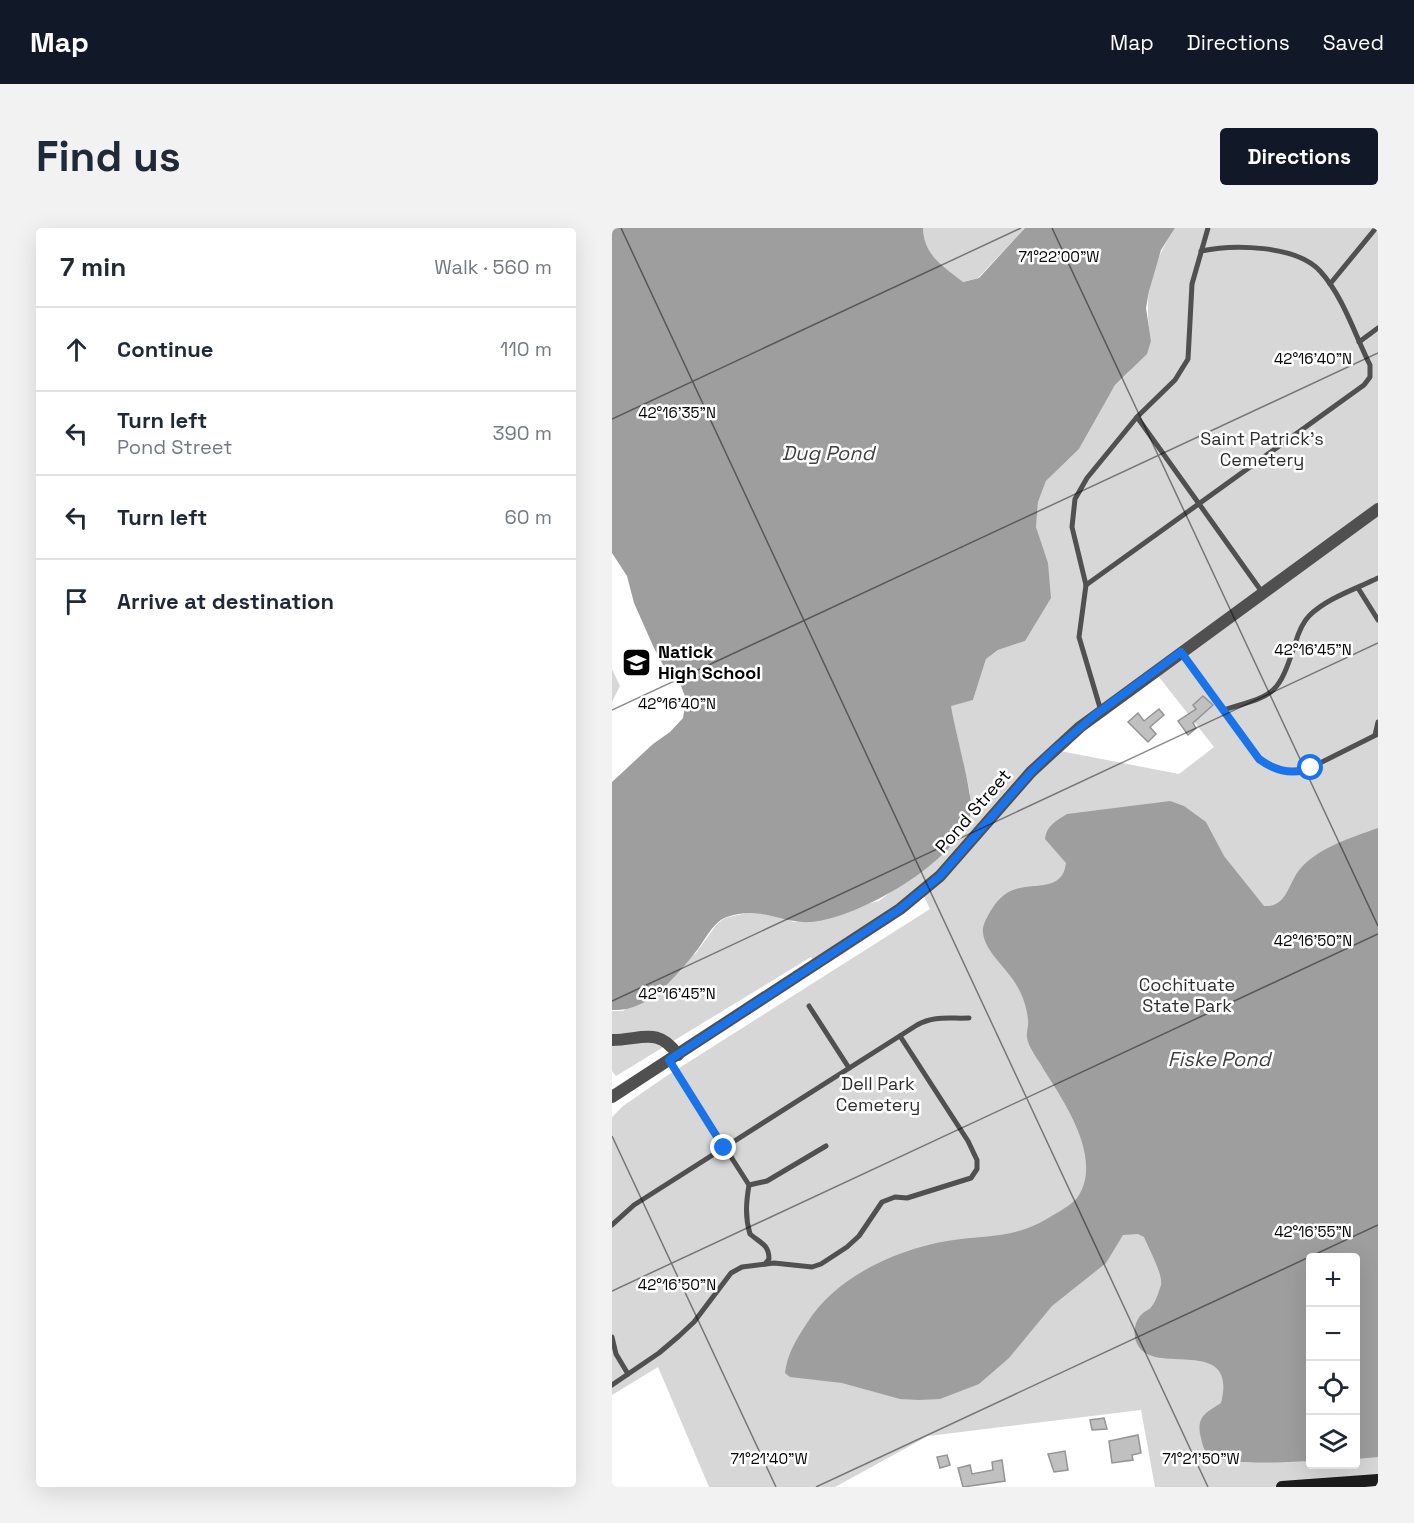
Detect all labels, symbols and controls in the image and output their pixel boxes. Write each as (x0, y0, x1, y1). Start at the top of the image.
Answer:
text: Map (30, 24, 89, 60)
text: Map (1110, 29, 1154, 56)
text: Directions (1187, 29, 1290, 56)
text: Saved (1323, 29, 1384, 56)
button: Directions (1220, 128, 1378, 185)
text: Find us (36, 130, 181, 183)
text: 71°22'00"W (1019, 247, 1099, 266)
text: 7 min (60, 250, 126, 284)
text: Walk · 560 m (434, 254, 552, 280)
icon: ahead (60, 333, 93, 366)
text: Continue (117, 335, 213, 363)
text: 110 m (500, 336, 552, 362)
text: 42°16'40"N (1274, 349, 1352, 368)
text: 42°16'35"N (638, 403, 716, 422)
text: Turn left (117, 406, 207, 434)
icon: left (60, 417, 93, 450)
text: 390 m (493, 420, 552, 446)
park label: Saint Patrick's Cemetery (1200, 427, 1324, 471)
text: Pond Street (117, 434, 232, 460)
water label: Dug Pond (782, 440, 876, 466)
icon: left (60, 501, 93, 534)
text: Turn left (117, 503, 207, 531)
text: 60 m (505, 504, 552, 530)
icon: arrive (60, 585, 93, 618)
text: Arrive at destination (117, 587, 334, 615)
place label: Natick High School (658, 640, 761, 684)
text: 42°16'45"N (1274, 640, 1352, 659)
school or university icon: Natick High School (621, 646, 653, 678)
text: 42°16'40"N (638, 694, 716, 713)
route start (1297, 754, 1323, 780)
street label: Pond Street (930, 764, 1015, 857)
text: 42°16'50"N (1274, 931, 1352, 950)
park label: Cochituate State Park (1139, 973, 1235, 1017)
text: 42°16'45"N (638, 984, 716, 1003)
water label: Fiske Pond (1168, 1046, 1272, 1072)
park label: Dell Park Cemetery (836, 1072, 920, 1116)
route end (710, 1134, 736, 1160)
text: 42°16'55"N (1274, 1222, 1352, 1241)
map controls (1306, 1253, 1360, 1469)
button: + (1306, 1253, 1360, 1307)
text: 42°16'50"N (638, 1275, 716, 1294)
button: − (1306, 1307, 1360, 1361)
button: locate (1306, 1361, 1360, 1415)
button: layers (1306, 1415, 1360, 1469)
text: 71°21'40"W (730, 1449, 808, 1468)
text: 71°21'50"W (1162, 1449, 1240, 1468)

